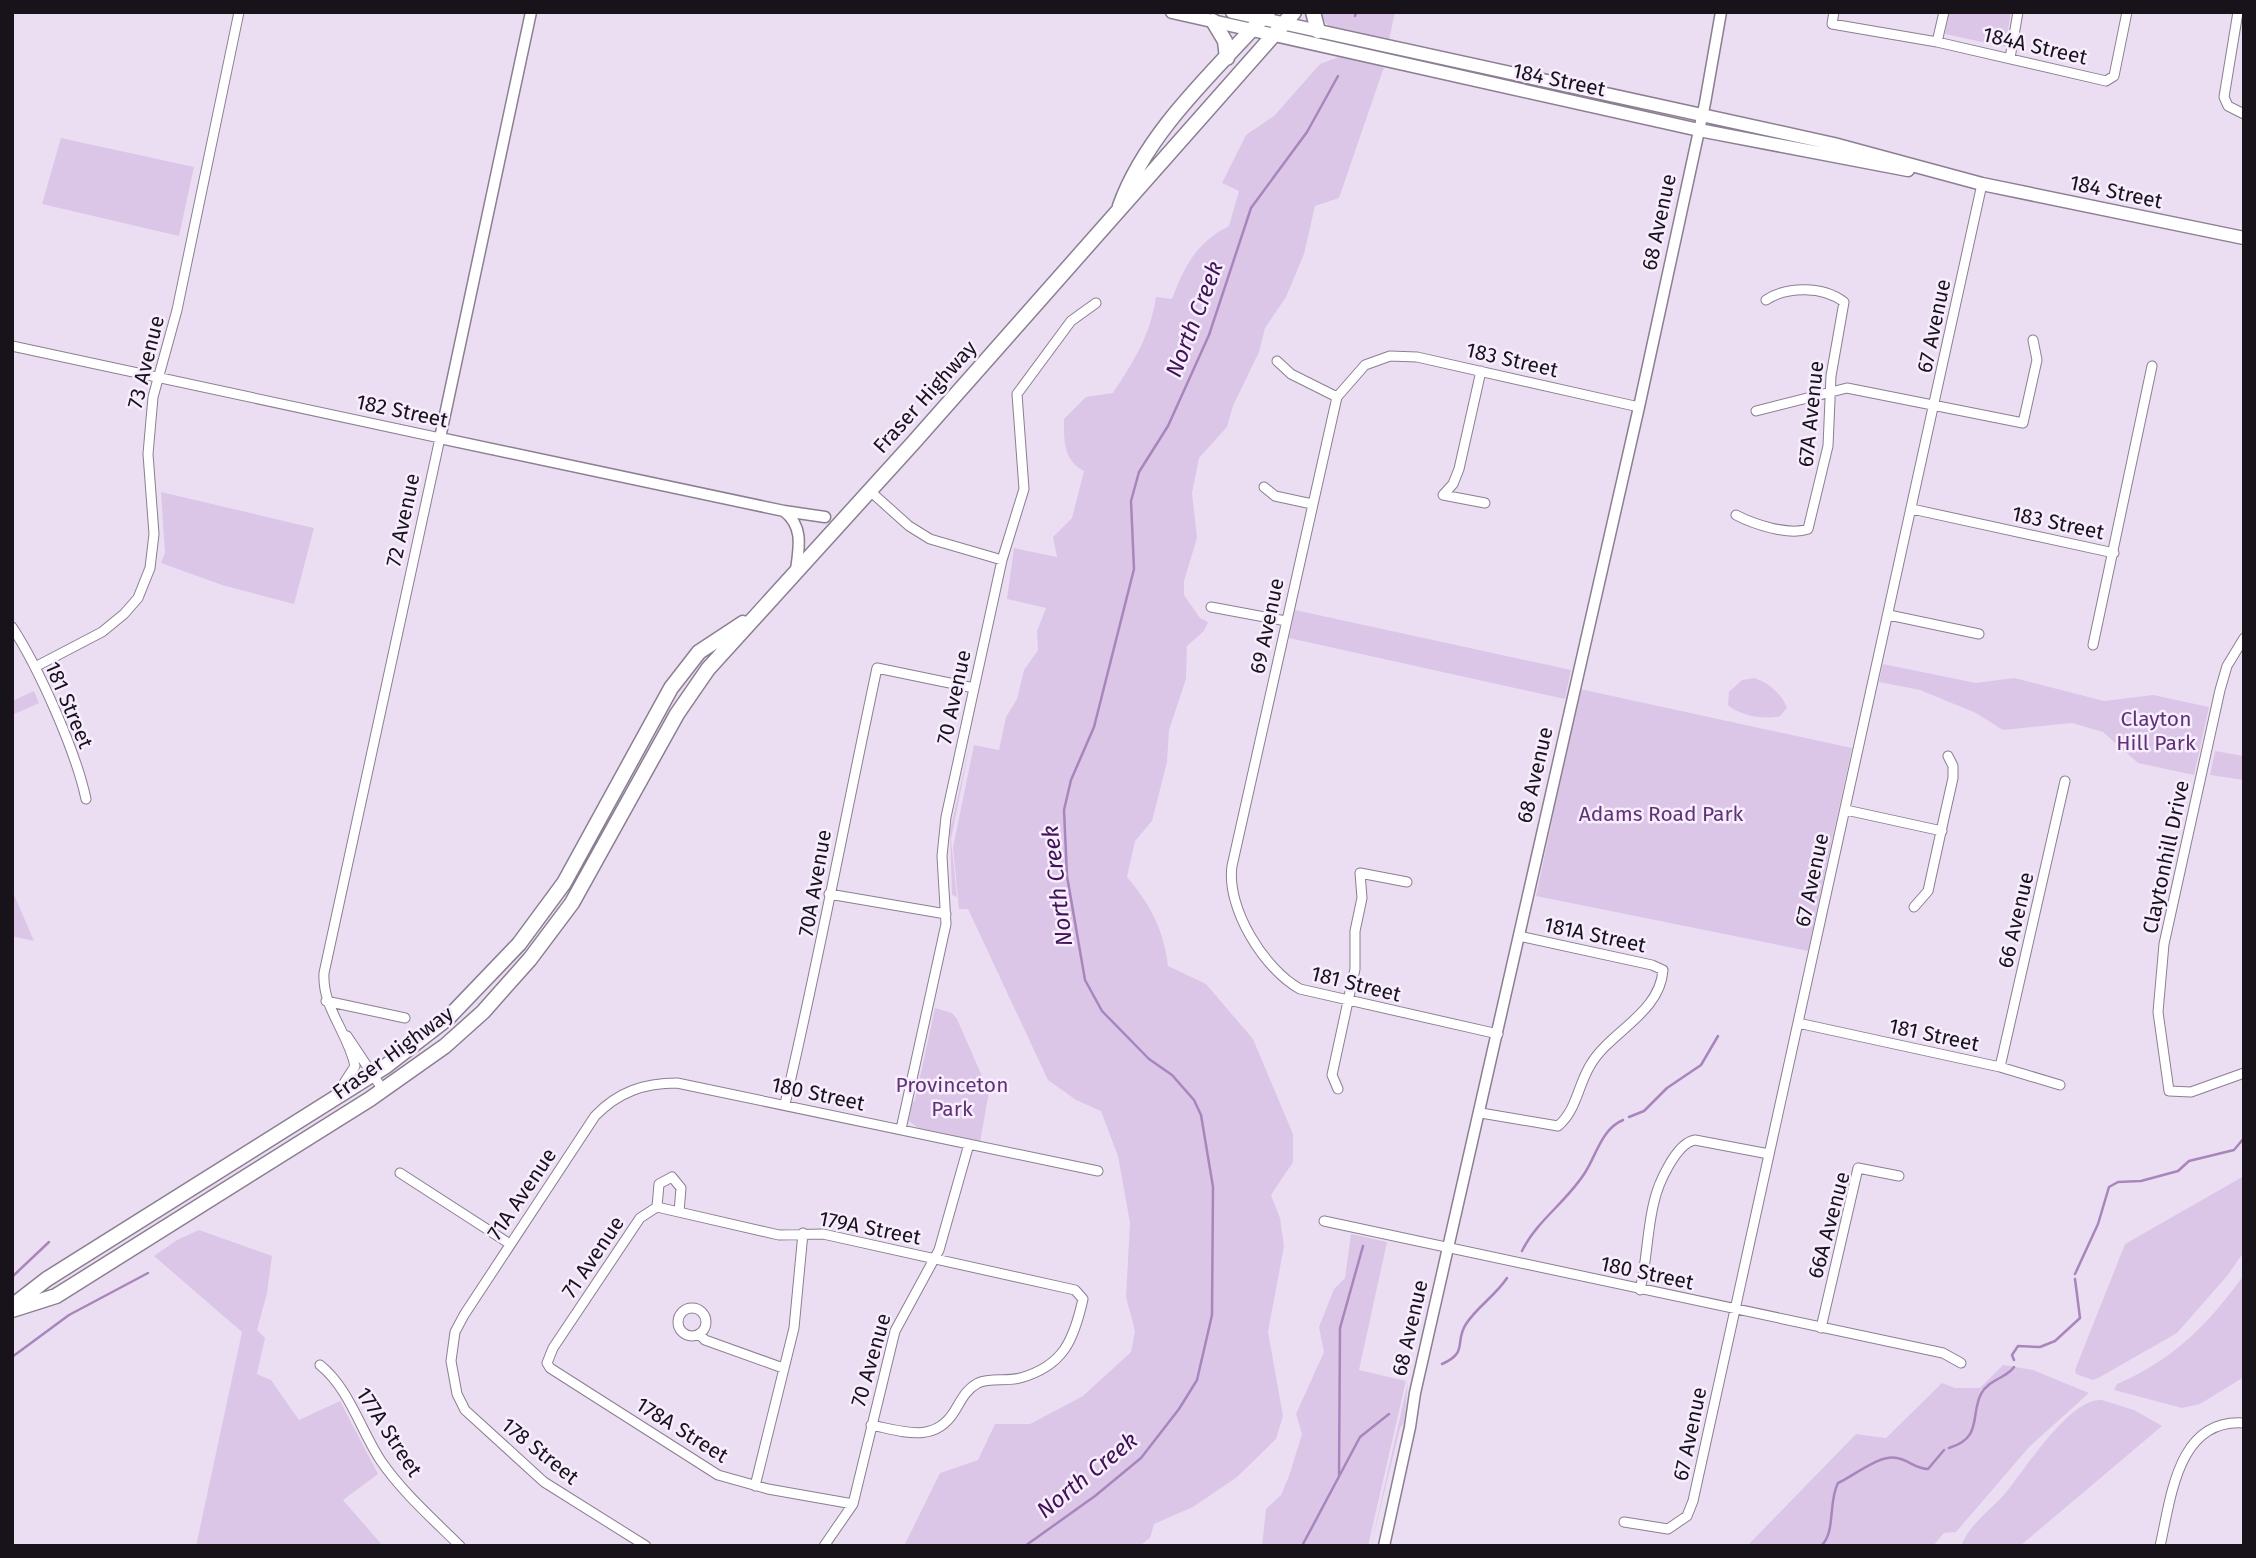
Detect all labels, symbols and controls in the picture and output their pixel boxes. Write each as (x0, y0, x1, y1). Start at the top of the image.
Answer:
street label: 184A Street (1980, 21, 2090, 71)
street label: 184 Street (1510, 57, 1608, 103)
street label: 184 Street (2067, 169, 2165, 215)
street label: 68 Avenue (1636, 171, 1682, 273)
water label: North Creek (1159, 257, 1229, 381)
street label: 67 Avenue (1911, 277, 1957, 375)
street label: 73 Avenue (122, 313, 170, 411)
street label: Fraser Highway (868, 335, 983, 459)
street label: 183 Street (1463, 337, 1561, 383)
street label: 67A Avenue (1792, 360, 1830, 468)
street label: 182 Street (354, 389, 451, 434)
street label: 72 Avenue (380, 471, 426, 569)
street label: 183 Street (2009, 501, 2107, 546)
street label: 69 Avenue (1244, 576, 1290, 676)
street label: 70 Avenue (931, 647, 977, 747)
street label: 181 Street (39, 658, 99, 753)
park label: Clayton Hill Park (2116, 706, 2196, 756)
street label: 68 Avenue (1511, 724, 1559, 826)
street label: Claytonhill Drive (2137, 778, 2195, 936)
park label: Adams Road Park (1579, 801, 1744, 827)
water label: North Creek (1036, 824, 1078, 948)
street label: 70A Avenue (793, 828, 837, 938)
street label: 67 Avenue (1789, 831, 1835, 929)
street label: 66 Avenue (1992, 869, 2040, 971)
street label: 181A Street (1542, 912, 1649, 959)
street label: 181 Street (1308, 960, 1404, 1008)
street label: Fraser Highway (328, 1000, 459, 1105)
street label: 181 Street (1886, 1013, 1982, 1057)
street label: 180 Street (769, 1071, 868, 1117)
park label: Provinceton Park (896, 1072, 1008, 1122)
street label: 71A Avenue (482, 1143, 562, 1245)
street label: 66A Avenue (1802, 1169, 1856, 1281)
street label: 179A Street (817, 1205, 924, 1251)
street label: 71 Avenue (556, 1211, 630, 1303)
street label: 180 Street (1598, 1250, 1697, 1296)
street label: 68 Avenue (1386, 1277, 1434, 1379)
street label: 70 Avenue (845, 1310, 897, 1410)
street label: 177A Street (350, 1382, 428, 1482)
street label: 67 Avenue (1667, 1385, 1713, 1483)
street label: 178A Street (631, 1391, 733, 1469)
street label: 178 Street (496, 1412, 584, 1490)
water label: North Creek (1031, 1426, 1143, 1524)

